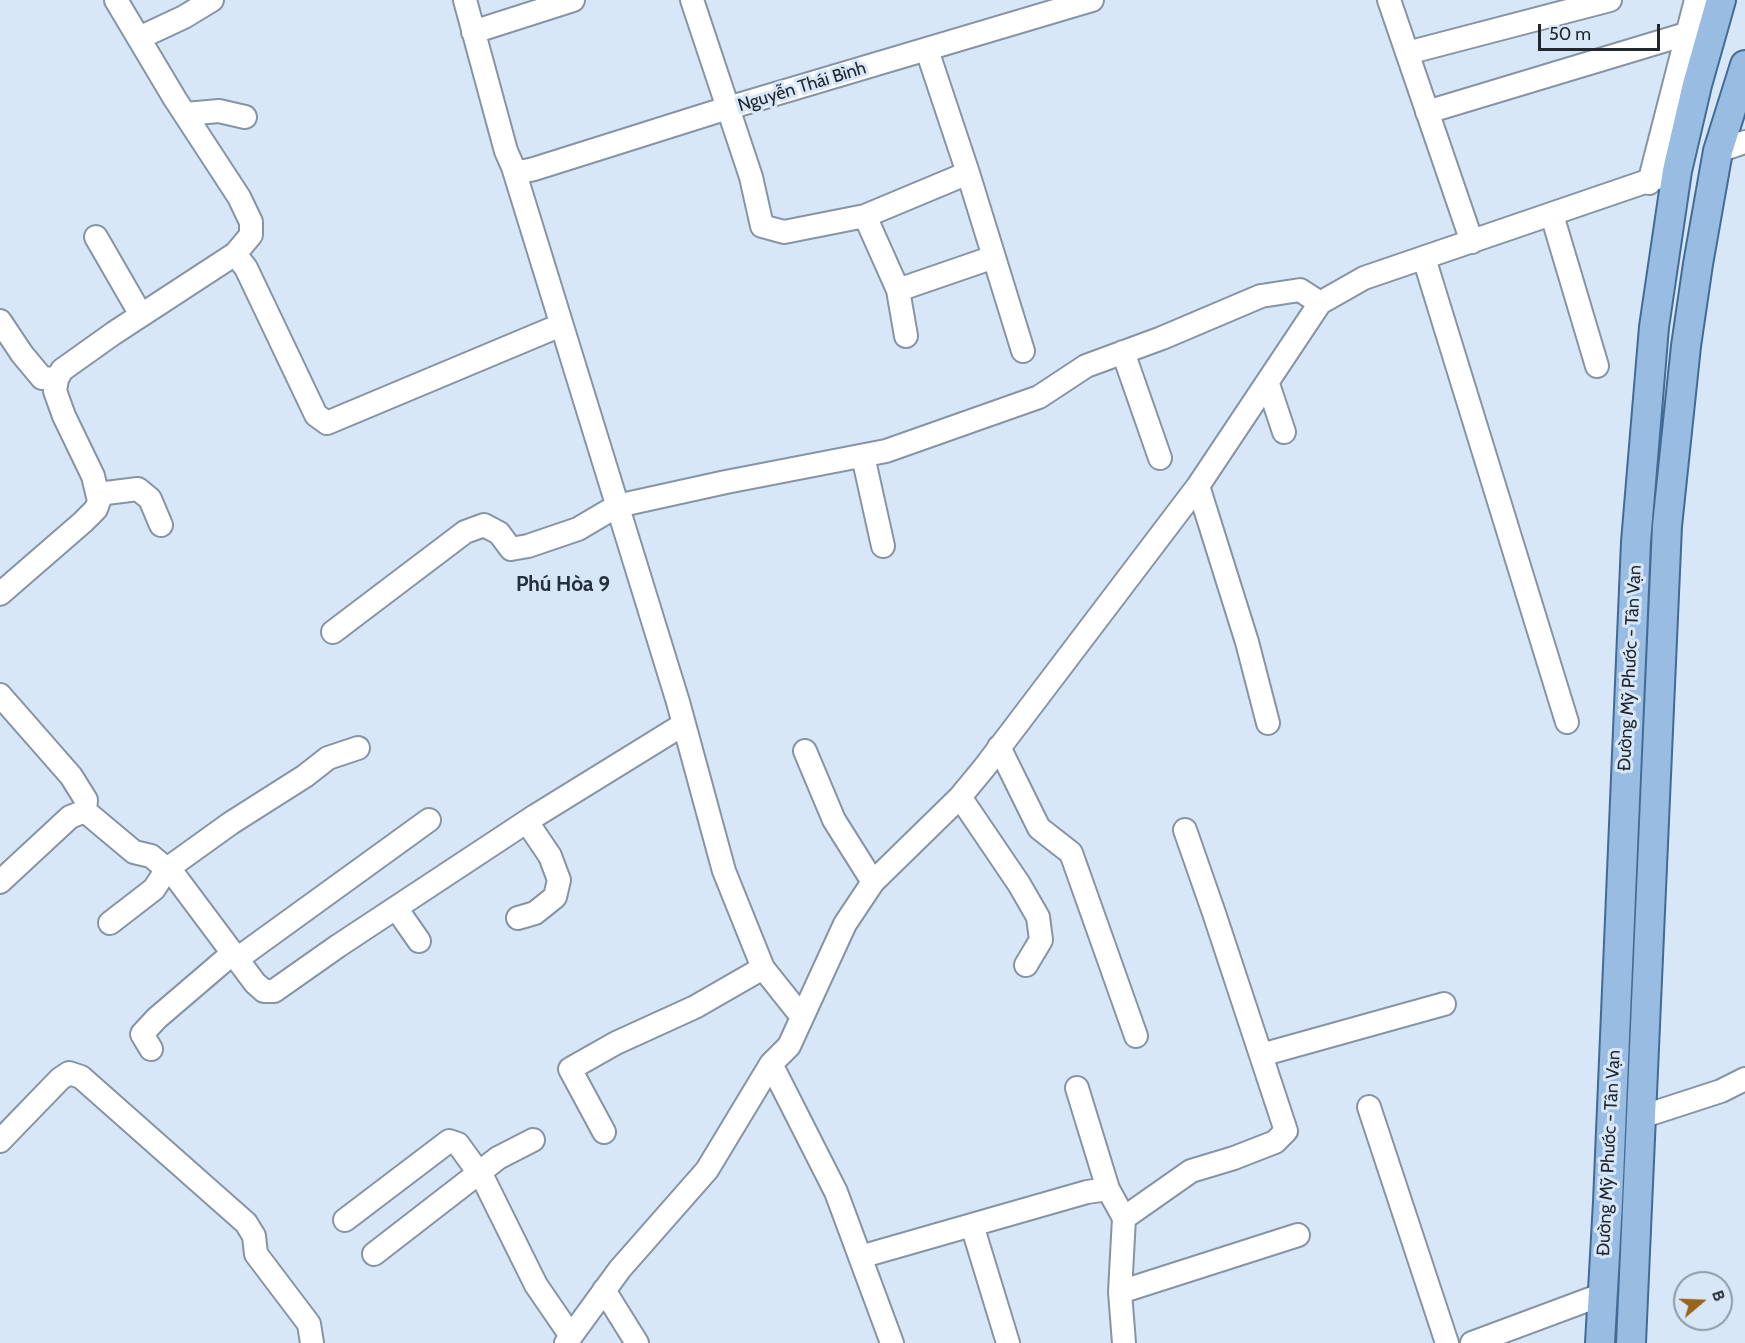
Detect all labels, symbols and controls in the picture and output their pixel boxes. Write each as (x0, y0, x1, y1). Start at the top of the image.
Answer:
scale bar (1541, 12, 1662, 50)
text: 50 m (1549, 23, 1591, 45)
street label: Nguyễn Thái Bình (735, 57, 869, 117)
street label: Đường Mỹ Phước - Tân Vạn (1614, 564, 1646, 772)
district label: Phú Hòa 9 (516, 572, 610, 598)
street label: Đường Mỹ Phước - Tân Vạn (1593, 1049, 1625, 1257)
north arrow (1673, 1271, 1733, 1331)
text: B (1708, 1288, 1729, 1303)

